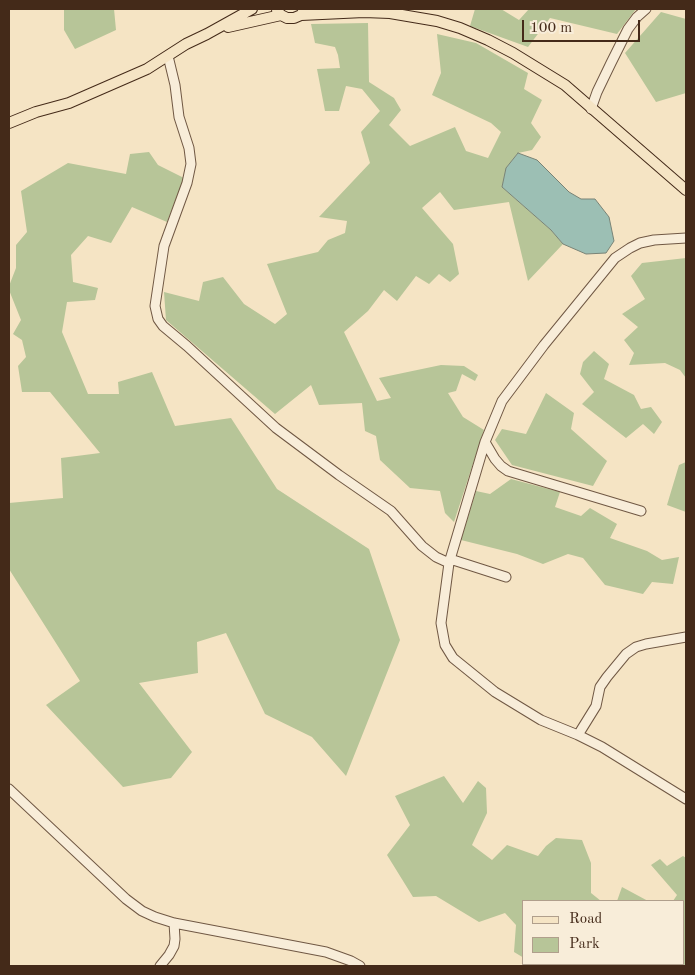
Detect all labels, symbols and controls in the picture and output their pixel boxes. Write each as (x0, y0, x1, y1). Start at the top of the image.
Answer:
scale bar (525, 10, 642, 42)
text: 100 m (530, 21, 572, 36)
legend (522, 900, 685, 965)
text: Road (569, 912, 602, 927)
text: Park (569, 937, 600, 952)

